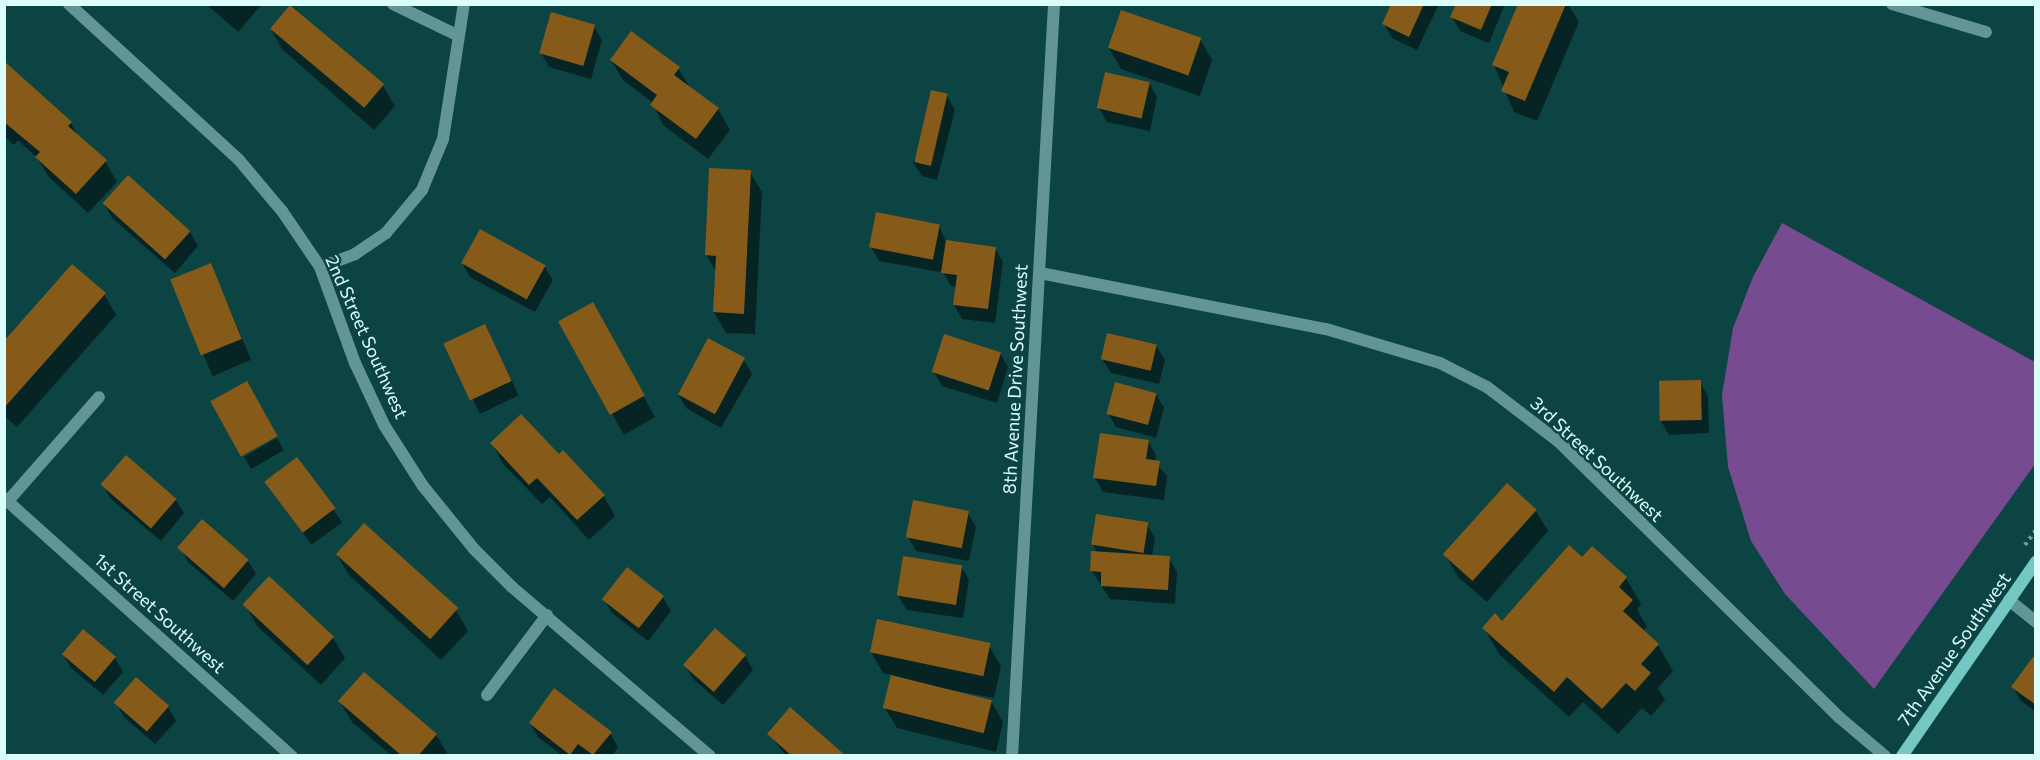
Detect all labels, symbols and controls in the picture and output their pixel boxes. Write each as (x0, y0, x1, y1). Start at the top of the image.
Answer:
street label: 2nd Street Southwest (321, 252, 413, 422)
street label: 8th Avenue Drive Southwest (998, 263, 1032, 495)
street label: 3rd Street Southwest (1526, 392, 1668, 526)
street label: 1st Street Southwest (90, 548, 230, 678)
street label: 7th Avenue Southwest (1893, 568, 2015, 730)

